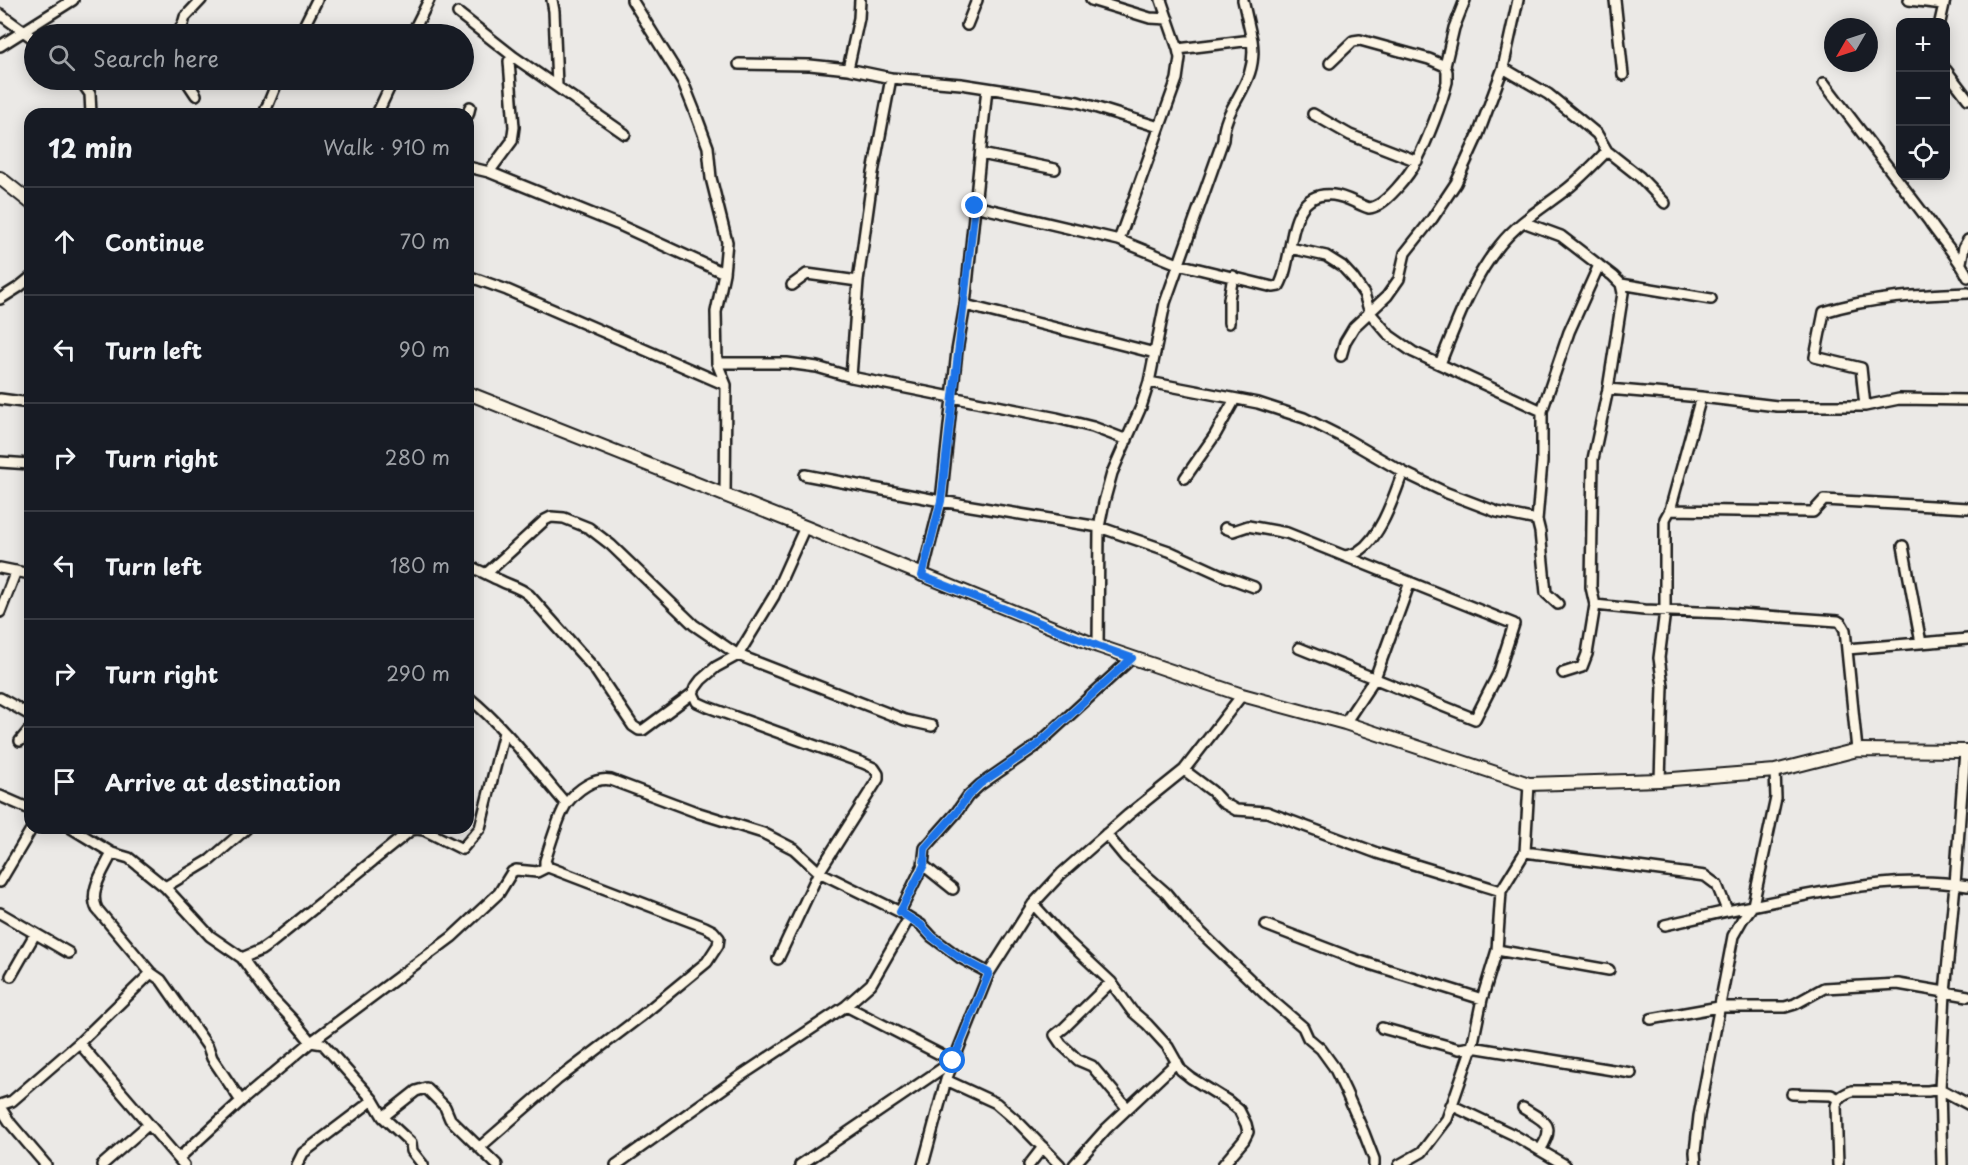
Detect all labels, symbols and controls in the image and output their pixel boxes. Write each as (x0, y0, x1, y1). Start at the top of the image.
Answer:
north arrow (1824, 18, 1878, 72)
map controls (1896, 18, 1950, 180)
button: + (1896, 18, 1950, 72)
search box (24, 24, 474, 90)
icon: search (45, 41, 78, 74)
text: Search here (93, 41, 219, 74)
button: − (1896, 72, 1950, 126)
button: locate (1896, 126, 1950, 180)
text: 12 min (48, 128, 133, 167)
text: Walk · 910 m (323, 132, 450, 162)
route end (961, 192, 987, 218)
icon: ahead (48, 225, 81, 258)
text: Continue (105, 225, 204, 258)
text: 70 m (400, 226, 450, 256)
icon: left (48, 333, 81, 366)
text: Turn left (105, 333, 202, 366)
text: 90 m (399, 334, 450, 364)
icon: right (48, 441, 81, 474)
text: Turn right (105, 441, 218, 474)
text: 280 m (385, 442, 450, 472)
icon: left (48, 549, 81, 582)
text: Turn left (105, 549, 202, 582)
text: 180 m (390, 550, 450, 580)
icon: right (48, 657, 81, 690)
text: Turn right (105, 657, 218, 690)
text: 290 m (386, 658, 450, 688)
icon: arrive (48, 765, 81, 798)
text: Arrive at destination (105, 765, 341, 798)
route start (939, 1047, 965, 1073)

